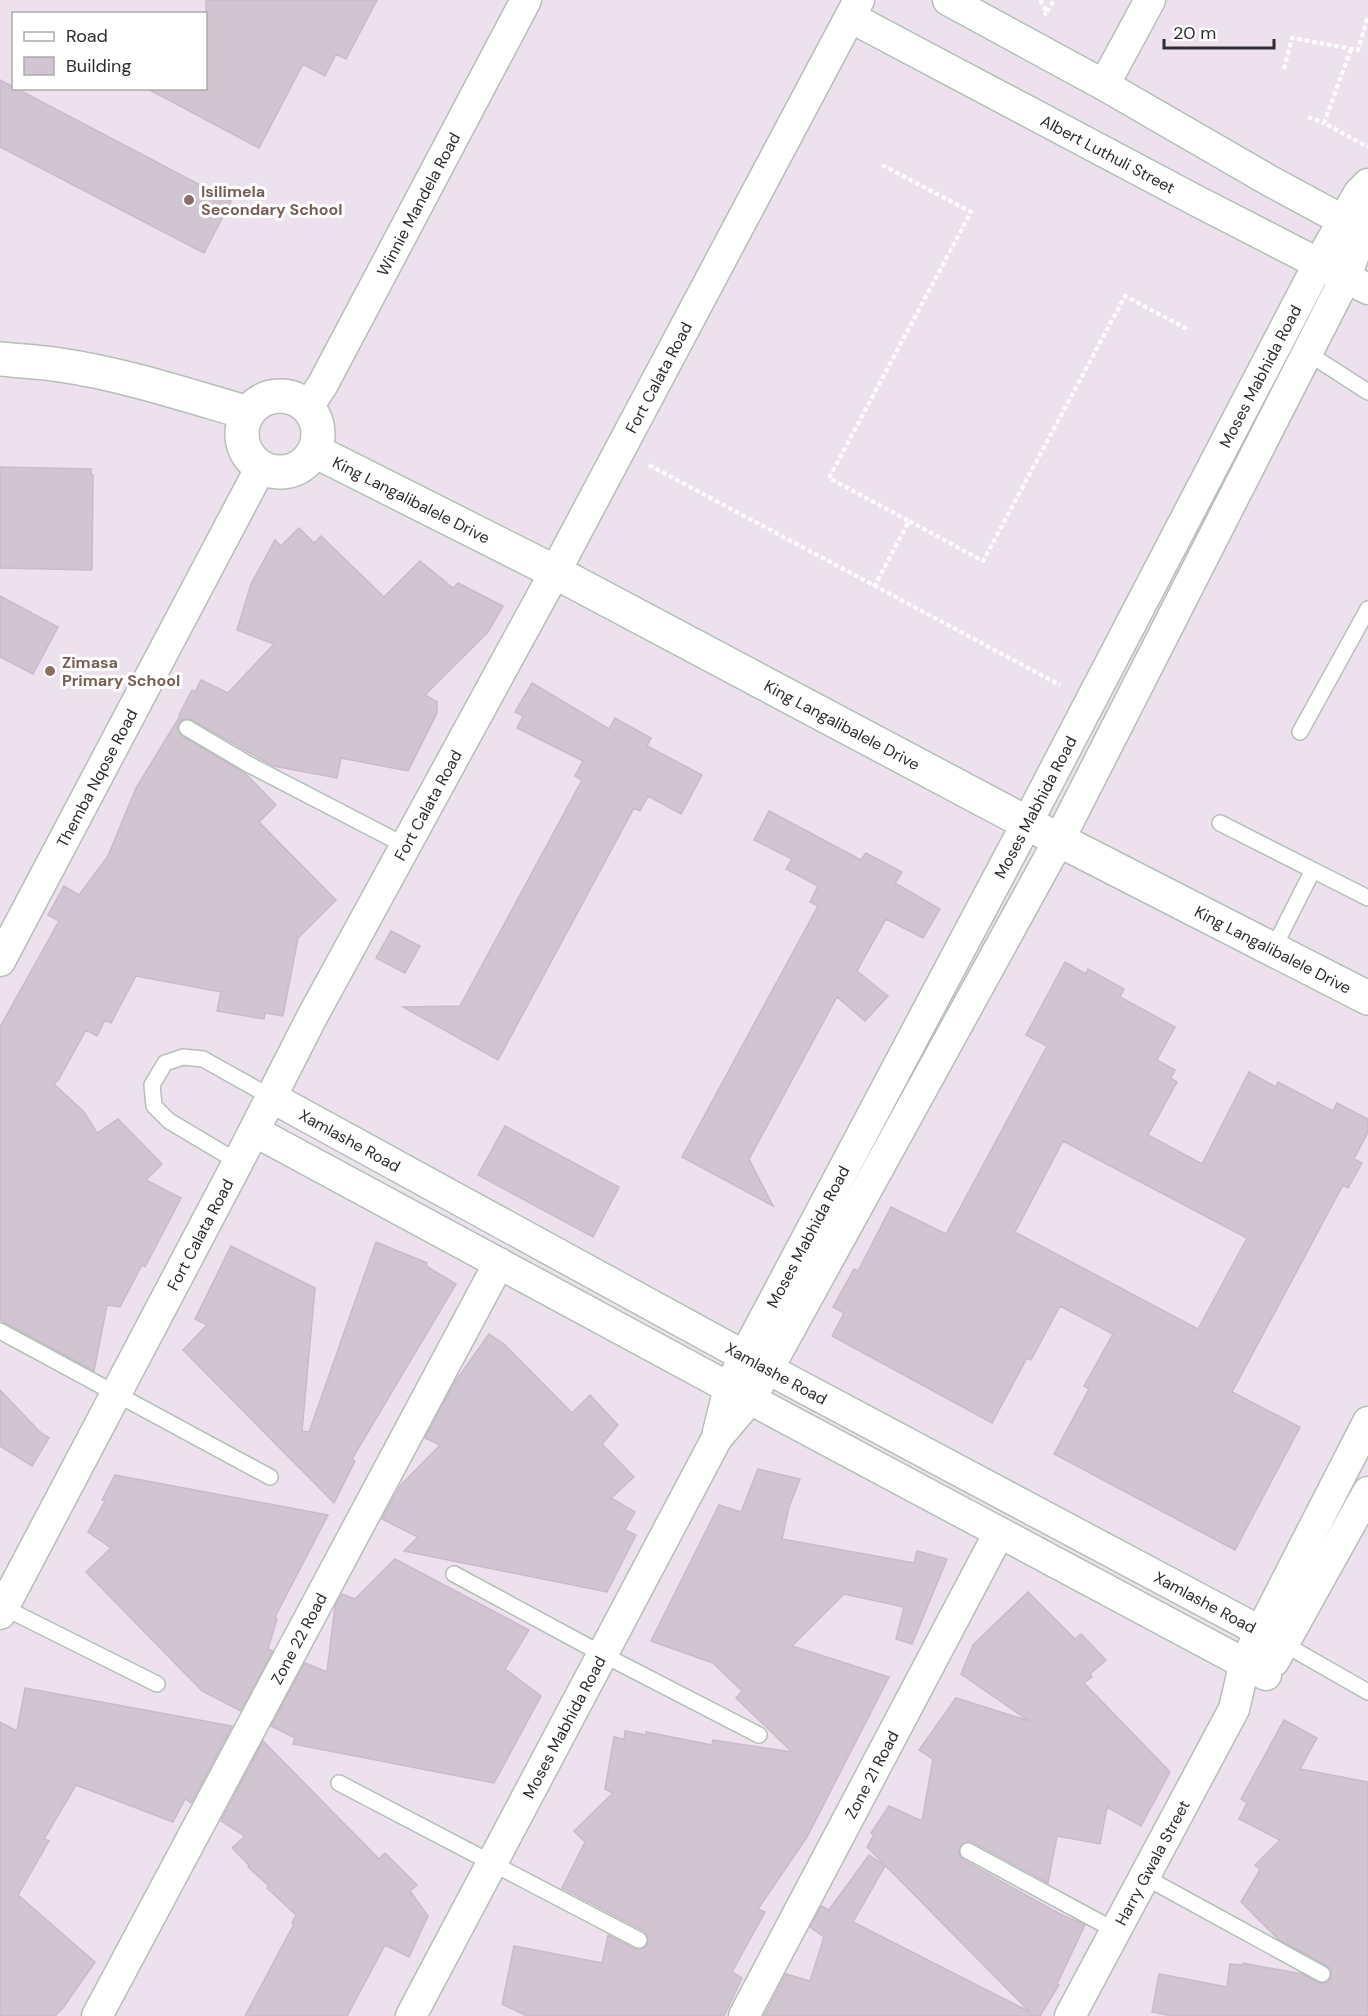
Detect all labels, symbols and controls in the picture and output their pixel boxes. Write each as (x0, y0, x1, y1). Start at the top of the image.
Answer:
legend (12, 12, 207, 90)
scale bar (1164, 12, 1274, 50)
text: 20 m (1173, 21, 1216, 45)
text: Road (66, 24, 108, 48)
text: Building (66, 54, 131, 78)
street label: Albert Luthuli Street (1037, 110, 1179, 198)
street label: Winnie Mandela Road (372, 129, 465, 279)
place label: Isilimela Secondary School (201, 181, 343, 220)
marker: Isilimela Secondary School (182, 193, 196, 207)
street label: Moses Mabhida Road (1214, 301, 1306, 451)
street label: Fort Calata Road (620, 318, 697, 437)
street label: King Langalibalele Drive (329, 451, 494, 548)
place label: Zimasa Primary School (62, 652, 180, 691)
marker: Zimasa Primary School (43, 664, 57, 678)
street label: King Langalibalele Drive (761, 675, 924, 775)
street label: Themba Nqose Road (51, 705, 142, 851)
street label: Moses Mabhida Road (989, 732, 1081, 882)
street label: Fort Calata Road (389, 746, 466, 864)
street label: King Langalibalele Drive (1191, 901, 1355, 998)
street label: Xamlashe Road (296, 1104, 404, 1176)
street label: Moses Mabhida Road (761, 1162, 854, 1311)
street label: Fort Calata Road (162, 1175, 238, 1294)
street label: Xamlashe Road (722, 1337, 831, 1409)
street label: Xamlashe Road (1151, 1566, 1260, 1638)
street label: Zone 22 Road (266, 1589, 332, 1688)
street label: Moses Mabhida Road (518, 1652, 610, 1802)
street label: Zone 21 Road (840, 1727, 903, 1822)
street label: Harry Gwala Street (1110, 1796, 1194, 1929)

